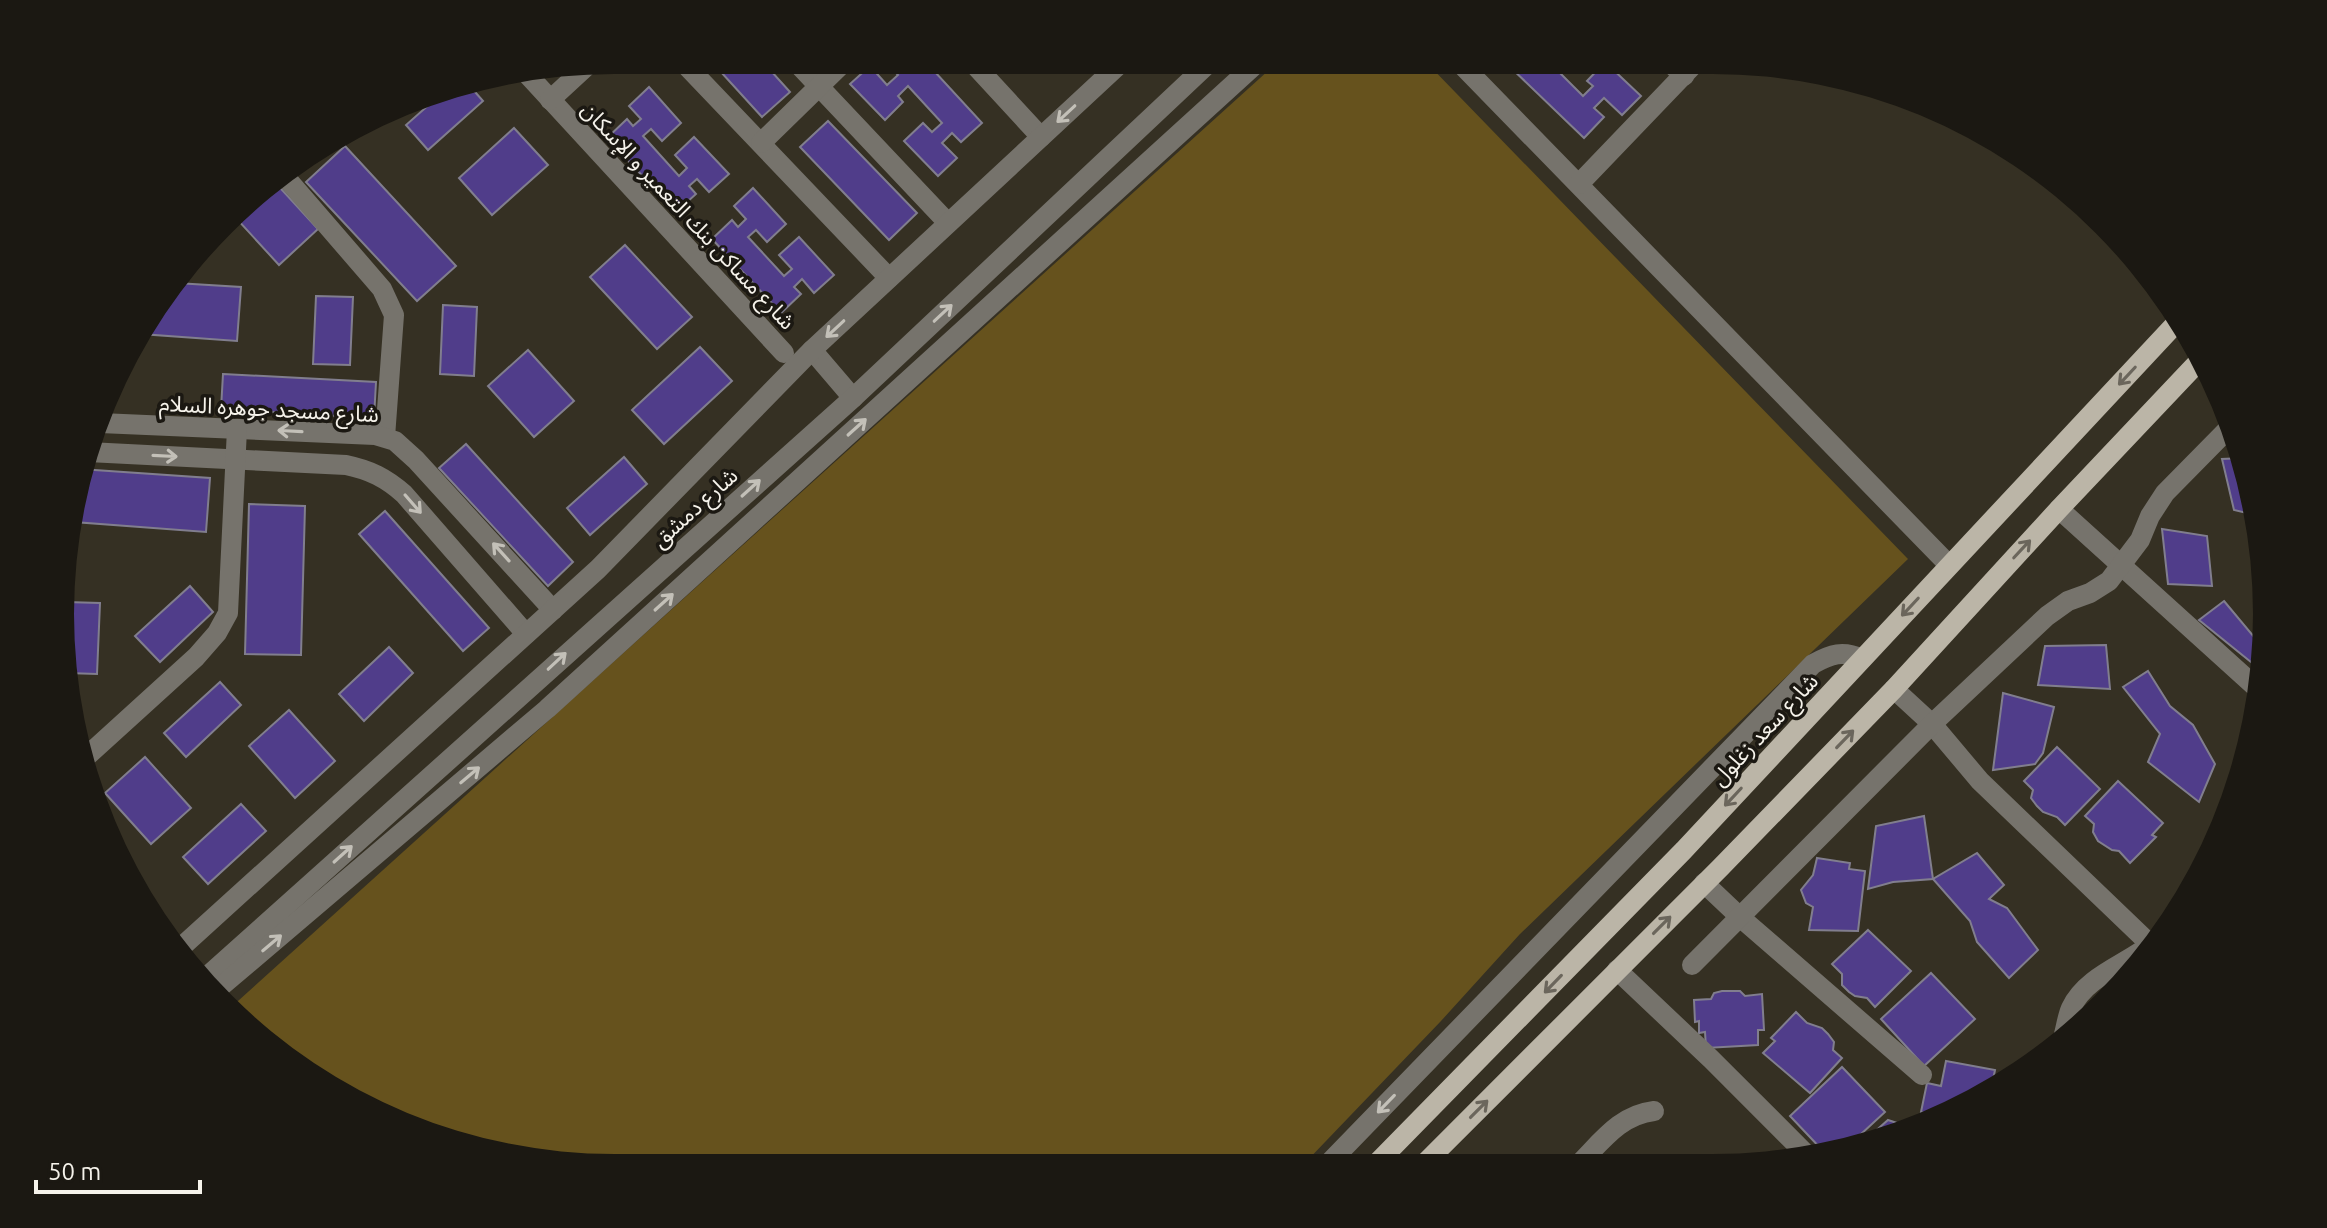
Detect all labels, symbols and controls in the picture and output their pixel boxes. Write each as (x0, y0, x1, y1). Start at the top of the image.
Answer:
street label: شارع مساكن بنك التعمير و الإسكان (573, 96, 801, 337)
one-way arrow (1056, 104, 1076, 123)
one-way arrow (933, 303, 953, 322)
one-way arrow (825, 320, 845, 339)
one-way arrow (2117, 366, 2136, 386)
street label: شارع مسجد جوهره السلام (158, 390, 380, 431)
one-way arrow (846, 419, 866, 437)
one-way arrow (277, 424, 304, 439)
one-way arrow (151, 448, 178, 463)
street label: شارع دمشق (646, 462, 745, 556)
one-way arrow (741, 479, 761, 497)
one-way arrow (403, 493, 421, 513)
one-way arrow (2013, 540, 2031, 560)
one-way arrow (492, 543, 510, 563)
one-way arrow (654, 594, 674, 612)
one-way arrow (1902, 596, 1920, 616)
one-way arrow (547, 652, 566, 671)
street label: شارع سعد زغلول (1706, 668, 1826, 794)
one-way arrow (1835, 729, 1854, 749)
one-way arrow (459, 766, 479, 784)
one-way arrow (1724, 786, 1743, 806)
one-way arrow (333, 845, 353, 863)
one-way arrow (1653, 915, 1672, 935)
one-way arrow (261, 934, 281, 952)
one-way arrow (1544, 974, 1563, 993)
one-way arrow (1377, 1094, 1396, 1113)
one-way arrow (1469, 1100, 1488, 1119)
scale bar (36, 1144, 200, 1194)
text: 50 m (48, 1158, 101, 1185)

